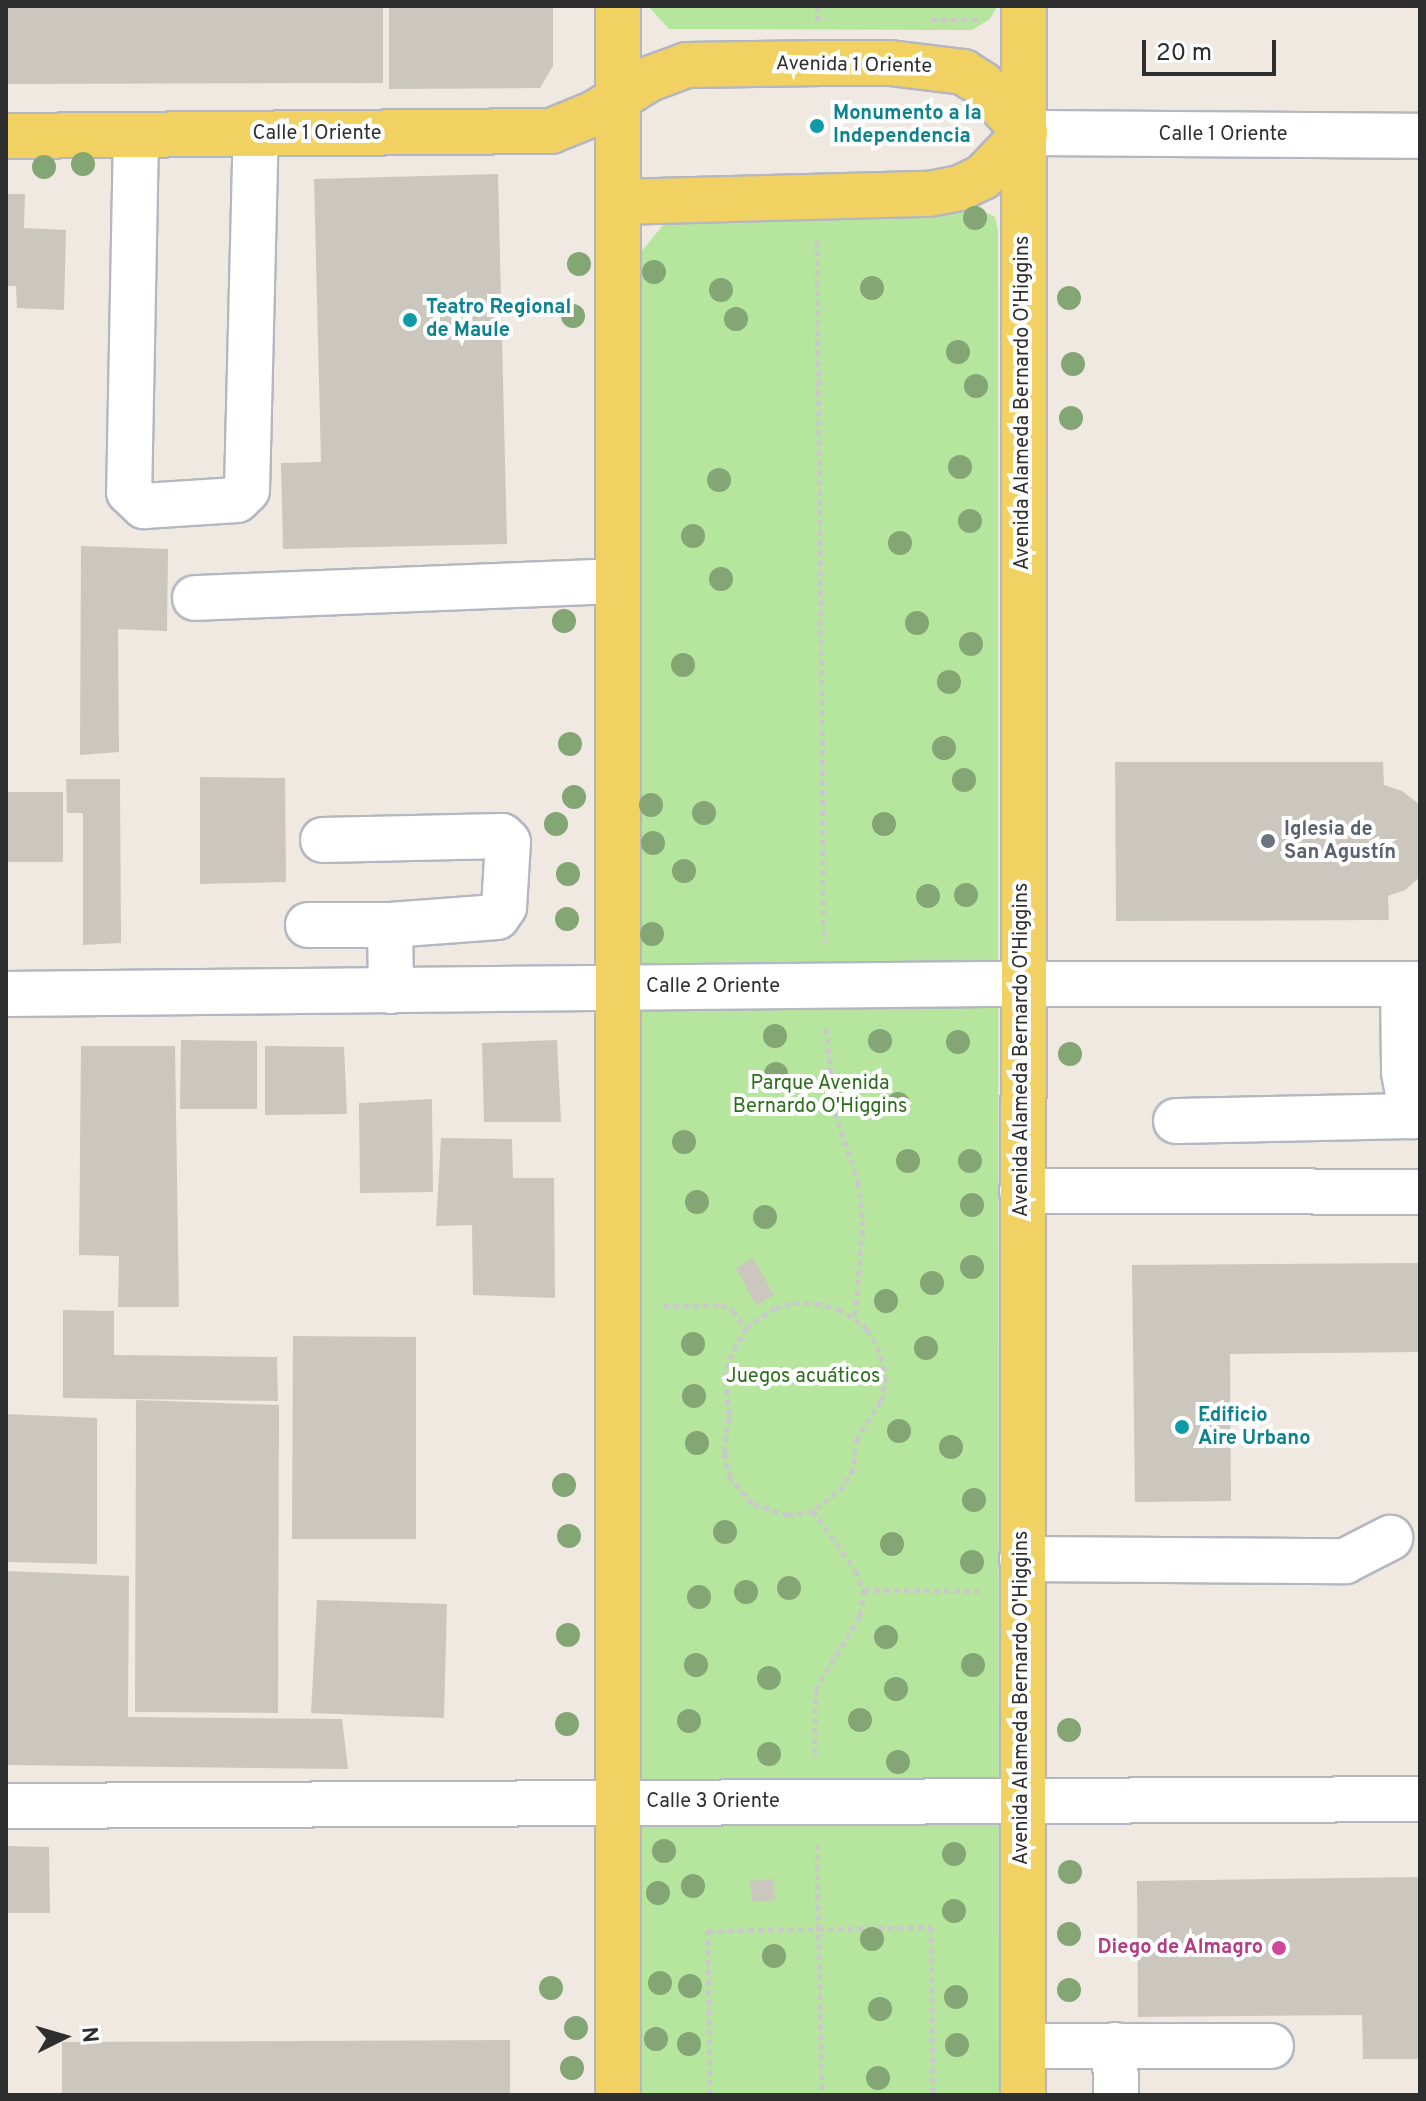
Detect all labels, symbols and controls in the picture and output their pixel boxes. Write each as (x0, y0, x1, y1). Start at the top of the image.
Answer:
scale bar (1146, 24, 1280, 74)
text: 20 m (1156, 39, 1212, 69)
street label: Avenida 1 Oriente (776, 53, 932, 79)
place label: Monumento a la Independencia (833, 102, 982, 149)
marker: Monumento a la Independencia (808, 117, 826, 135)
street label: Calle 1 Oriente (252, 122, 382, 146)
street label: Calle 1 Oriente (1158, 123, 1288, 147)
street label: Avenida Alameda Bernardo O'Higgins (1011, 235, 1035, 571)
place label: Teatro Regional de Maule (426, 296, 571, 343)
marker: Teatro Regional de Maule (401, 311, 419, 329)
place label: Iglesia de San Agustín (1284, 818, 1397, 865)
marker: Iglesia de San Agustín (1259, 832, 1277, 850)
street label: Avenida Alameda Bernardo O'Higgins (1010, 882, 1034, 1218)
street label: Calle 2 Oriente (646, 975, 780, 999)
park label: Parque Avenida Bernardo O'Higgins (733, 1073, 907, 1120)
park label: Juegos acuáticos (726, 1365, 880, 1389)
place label: Edificio Aire Urbano (1198, 1404, 1311, 1451)
marker: Edificio Aire Urbano (1173, 1418, 1191, 1436)
street label: Avenida Alameda Bernardo O'Higgins (1010, 1530, 1034, 1866)
street label: Calle 3 Oriente (646, 1790, 780, 1814)
place label: Diego de Almagro (1097, 1936, 1263, 1960)
marker: Diego de Almagro (1270, 1939, 1288, 1957)
north arrow (24, 1997, 104, 2077)
text: N (74, 2026, 103, 2044)

